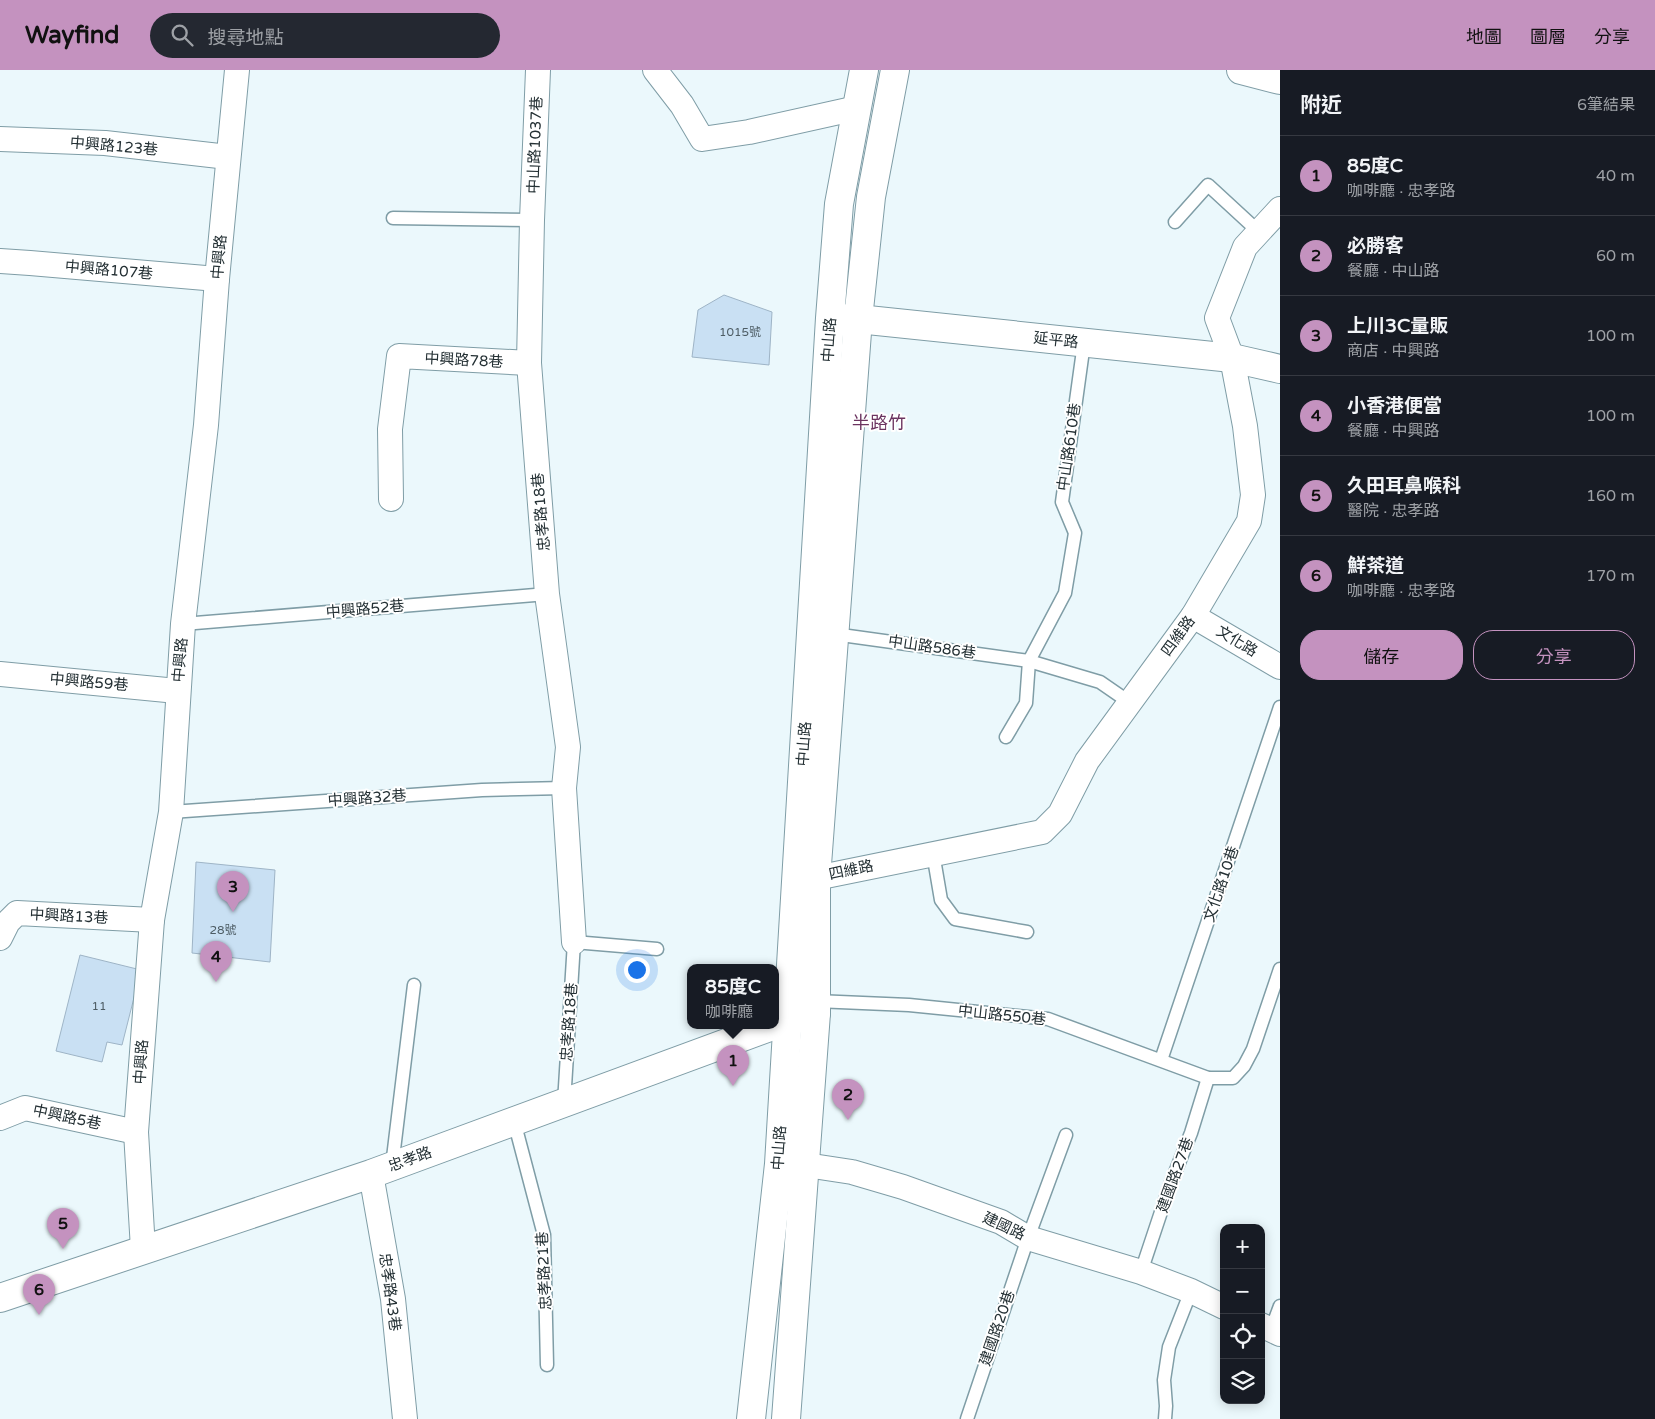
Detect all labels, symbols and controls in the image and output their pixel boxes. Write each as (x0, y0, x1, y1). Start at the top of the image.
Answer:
search box (150, 13, 500, 58)
text: Wayfind (25, 21, 120, 50)
icon: search (168, 21, 196, 49)
text: 地圖 (1466, 26, 1502, 48)
text: 圖層 (1530, 26, 1566, 48)
text: 分享 (1594, 26, 1630, 48)
text: 搜尋地點 (208, 27, 284, 49)
text: 附近 (1300, 93, 1342, 118)
text: 6筆結果 (1577, 95, 1635, 115)
street label: 中山路1037巷 (524, 96, 546, 194)
street label: 中興路123巷 (69, 133, 159, 159)
text: 85度C (1347, 155, 1403, 177)
text: 1 (1311, 166, 1321, 186)
text: 40 m (1596, 166, 1635, 186)
text: 咖啡廳 · 忠孝路 (1347, 181, 1455, 201)
street label: 中興路 (208, 234, 230, 280)
text: 必勝客 (1347, 235, 1404, 257)
text: 2 (1311, 246, 1321, 266)
text: 60 m (1596, 246, 1635, 266)
street label: 中興路107巷 (64, 257, 154, 283)
text: 餐廳 · 中山路 (1347, 261, 1439, 281)
text: 上川3C量販 (1347, 315, 1448, 337)
street label: 中山路 (818, 317, 840, 363)
house number: 1015號 (719, 325, 761, 339)
text: 3 (1311, 326, 1321, 346)
text: 100 m (1586, 326, 1635, 346)
street label: 延平路 (1033, 329, 1079, 351)
text: 商店 · 中興路 (1347, 341, 1439, 361)
street label: 中興路78巷 (424, 349, 504, 371)
text: 小香港便當 (1347, 395, 1442, 417)
street label: 中山路610巷 (1054, 402, 1084, 492)
text: 4 (1311, 406, 1321, 426)
text: 100 m (1586, 406, 1635, 426)
district label: 半路竹 (852, 412, 906, 434)
text: 餐廳 · 中興路 (1347, 421, 1439, 441)
street label: 忠孝路18巷 (529, 472, 553, 552)
text: 久田耳鼻喉科 (1347, 475, 1461, 497)
text: 5 (1311, 486, 1321, 506)
text: 160 m (1586, 486, 1635, 506)
text: 醫院 · 忠孝路 (1347, 501, 1439, 521)
text: 鮮茶道 (1347, 555, 1404, 577)
text: 6 (1311, 566, 1321, 586)
text: 170 m (1586, 566, 1635, 586)
text: 咖啡廳 · 忠孝路 (1347, 581, 1455, 601)
street label: 中興路52巷 (325, 597, 405, 621)
street label: 四維路 (1157, 613, 1199, 659)
street label: 文化路 (1213, 622, 1261, 660)
button: 儲存 (1300, 630, 1463, 680)
button: 分享 (1473, 630, 1635, 680)
street label: 中山路586巷 (887, 632, 977, 662)
street label: 中興路 (169, 637, 191, 683)
street label: 中興路59巷 (49, 670, 129, 694)
street label: 中山路 (793, 721, 815, 767)
street label: 中興路32巷 (327, 786, 407, 810)
street label: 文化路10巷 (1200, 844, 1242, 924)
street label: 四維路 (827, 857, 875, 883)
pin: 3 (217, 871, 249, 912)
street label: 中興路13巷 (29, 905, 109, 927)
house number: 28號 (209, 923, 237, 937)
pin: 4 (200, 941, 232, 982)
your location (624, 957, 650, 983)
popup (687, 964, 779, 1029)
text: 85度C (705, 976, 761, 998)
street label: 忠孝路18巷 (557, 982, 581, 1062)
house number: 11 (91, 999, 107, 1013)
street label: 中山路550巷 (957, 1001, 1047, 1029)
text: 咖啡廳 (705, 1002, 753, 1022)
street label: 中興路 (130, 1039, 152, 1085)
pin: 1 (717, 1045, 749, 1086)
pin: 2 (832, 1079, 864, 1120)
street label: 中興路5巷 (31, 1101, 103, 1133)
street label: 中山路 (768, 1125, 790, 1171)
street label: 建國路27巷 (1153, 1135, 1197, 1215)
street label: 忠孝路 (386, 1143, 434, 1175)
pin: 5 (47, 1208, 79, 1249)
street label: 建國路 (980, 1208, 1028, 1244)
map controls (1220, 1224, 1265, 1404)
button: + (1220, 1224, 1265, 1269)
street label: 忠孝路21巷 (533, 1231, 555, 1311)
street label: 忠孝路43巷 (376, 1252, 404, 1332)
button: − (1220, 1269, 1265, 1314)
pin: 6 (23, 1274, 55, 1315)
street label: 建國路20巷 (976, 1288, 1018, 1368)
button: locate (1220, 1314, 1265, 1359)
button: layers (1220, 1359, 1265, 1404)

